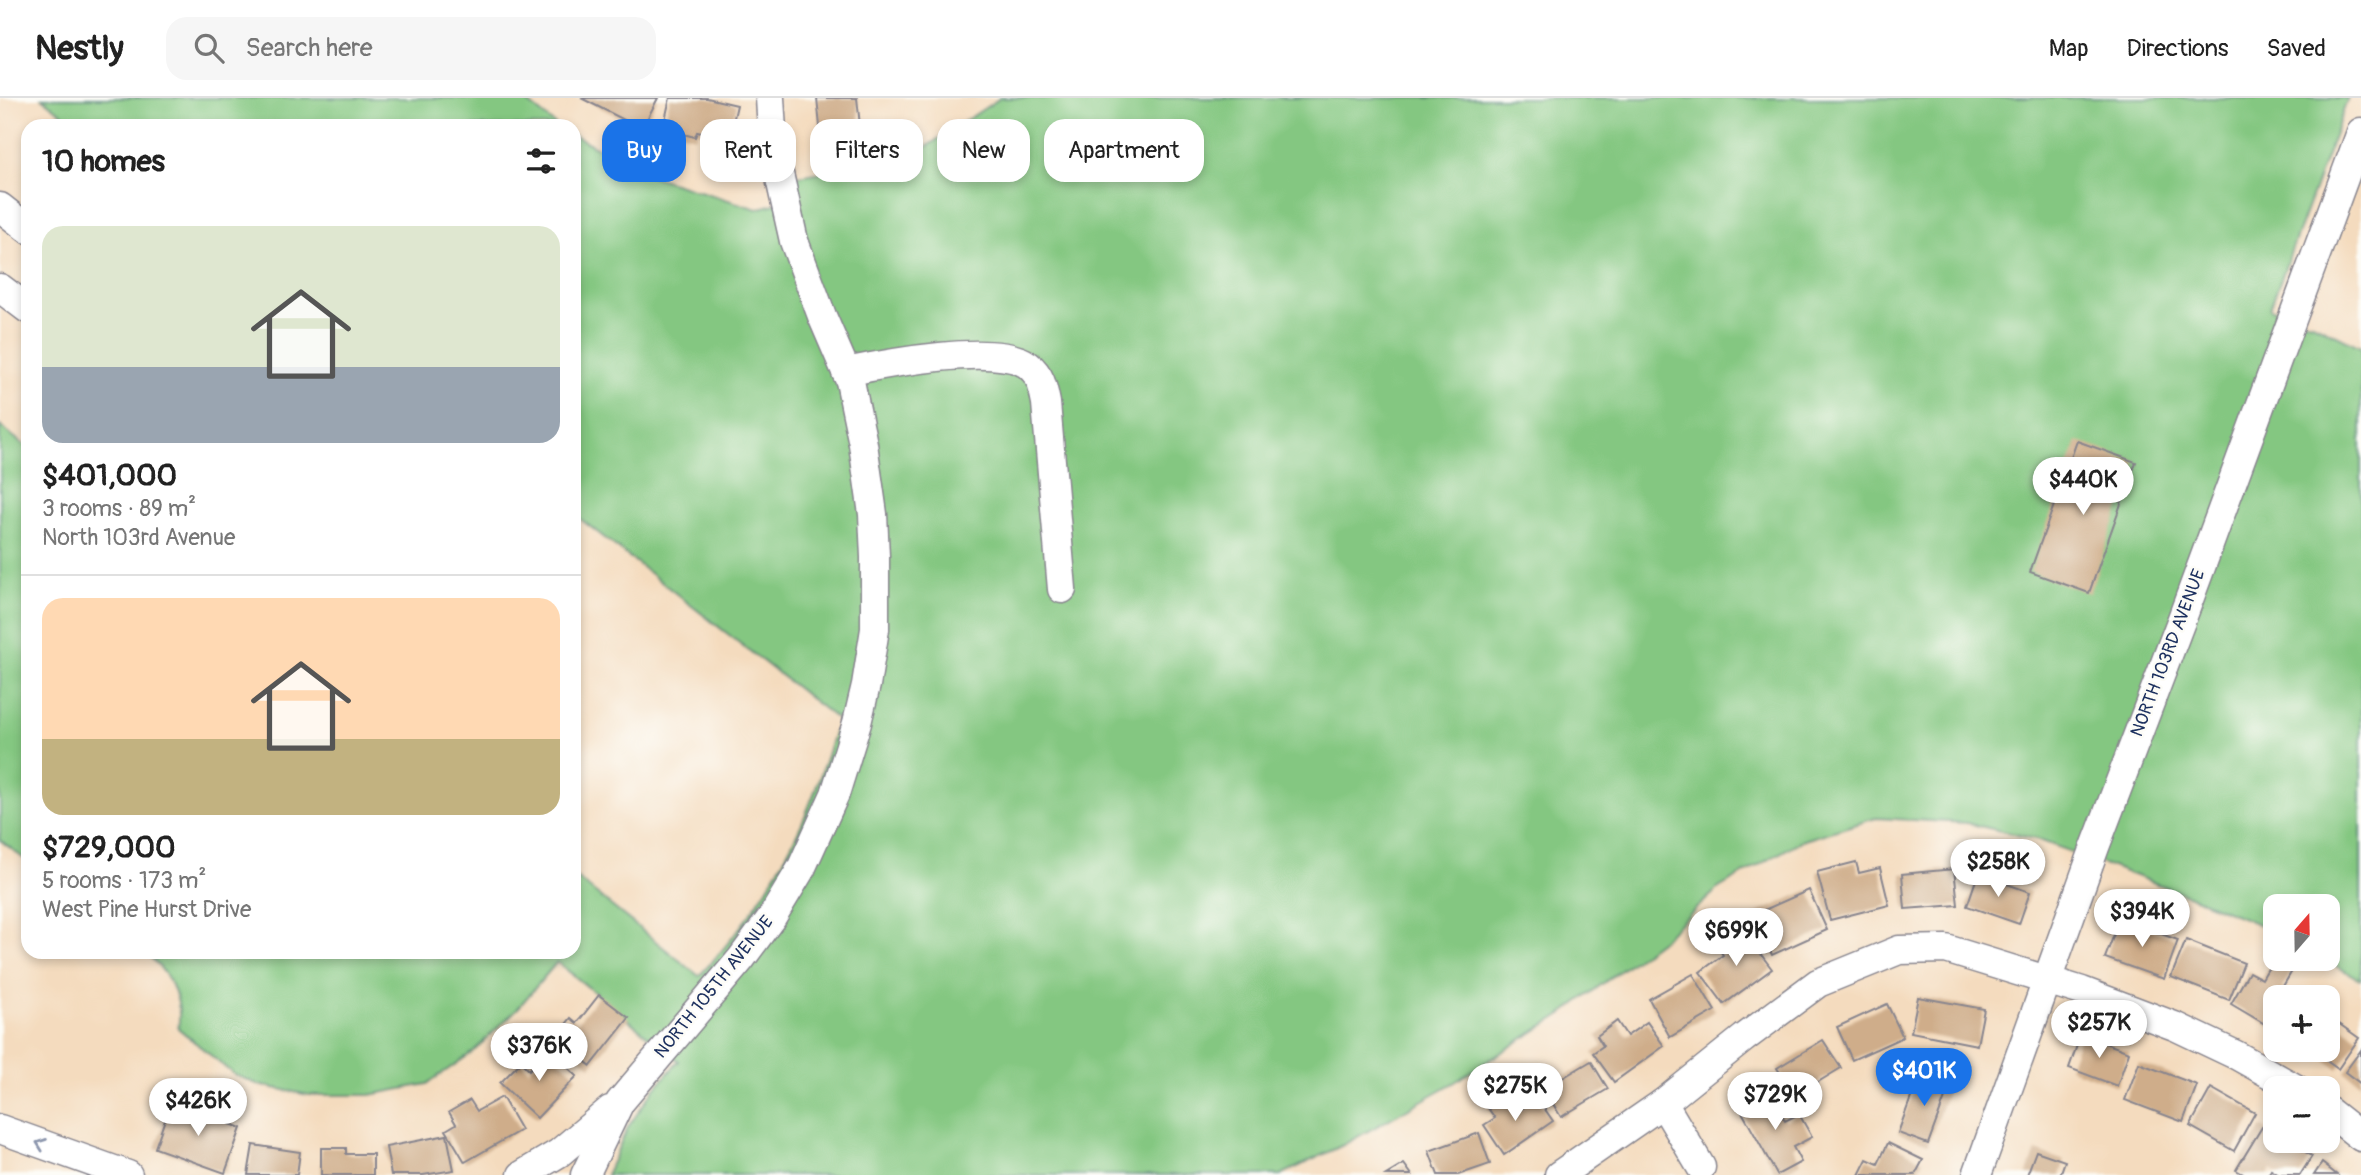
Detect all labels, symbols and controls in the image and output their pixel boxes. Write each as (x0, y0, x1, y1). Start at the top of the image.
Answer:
search box (166, 17, 656, 80)
text: Nestly (35, 28, 124, 69)
icon: search (190, 29, 228, 67)
text: Search here (246, 32, 373, 64)
text: Map (2049, 34, 2089, 63)
text: Directions (2127, 34, 2228, 63)
text: Saved (2266, 34, 2326, 63)
chip: Buy (602, 119, 686, 182)
chip: Rent (700, 119, 796, 182)
chip: Filters (810, 119, 923, 182)
chip: New (937, 119, 1030, 182)
chip: Apartment (1044, 119, 1204, 182)
icon: filters (522, 142, 560, 180)
text: 10 homes (42, 143, 165, 180)
icon: home (238, 271, 364, 397)
text: $401,000 (42, 457, 177, 494)
pin: $440K (2034, 458, 2132, 517)
text: $440K (2049, 465, 2117, 494)
text: 3 rooms · 89 m² (42, 494, 196, 523)
text: North 103rd Avenue (42, 523, 235, 552)
street label: NORTH 103RD AVENUE (2125, 566, 2211, 740)
icon: home (238, 643, 364, 769)
text: $729,000 (42, 829, 175, 866)
pin: $258K (1949, 840, 2047, 899)
text: $258K (1966, 847, 2030, 876)
text: 5 rooms · 173 m² (42, 866, 206, 895)
pin: $394K (2093, 890, 2191, 949)
north arrow (2263, 894, 2340, 971)
map controls (2263, 894, 2340, 1153)
text: West Pine Hurst Drive (42, 895, 251, 924)
text: $394K (2110, 897, 2174, 926)
pin: $699K (1687, 908, 1785, 968)
street label: NORTH 105TH AVENUE (649, 911, 779, 1063)
text: $699K (1704, 916, 1768, 945)
button: + (2263, 985, 2340, 1062)
pin: $257K (2050, 1000, 2148, 1060)
text: $257K (2067, 1008, 2131, 1037)
pin: $376K (490, 1024, 588, 1083)
text: $376K (507, 1031, 571, 1060)
pin: $401K (1875, 1048, 1973, 1108)
text: $401K (1892, 1056, 1956, 1085)
pin: $275K (1466, 1063, 1564, 1123)
text: $275K (1483, 1071, 1547, 1100)
pin: $729K (1726, 1072, 1824, 1132)
button: − (2263, 1076, 2340, 1153)
pin: $426K (149, 1079, 247, 1138)
text: $729K (1743, 1080, 1807, 1109)
text: $426K (165, 1086, 231, 1115)
one-way arrow (36, 1138, 48, 1152)

